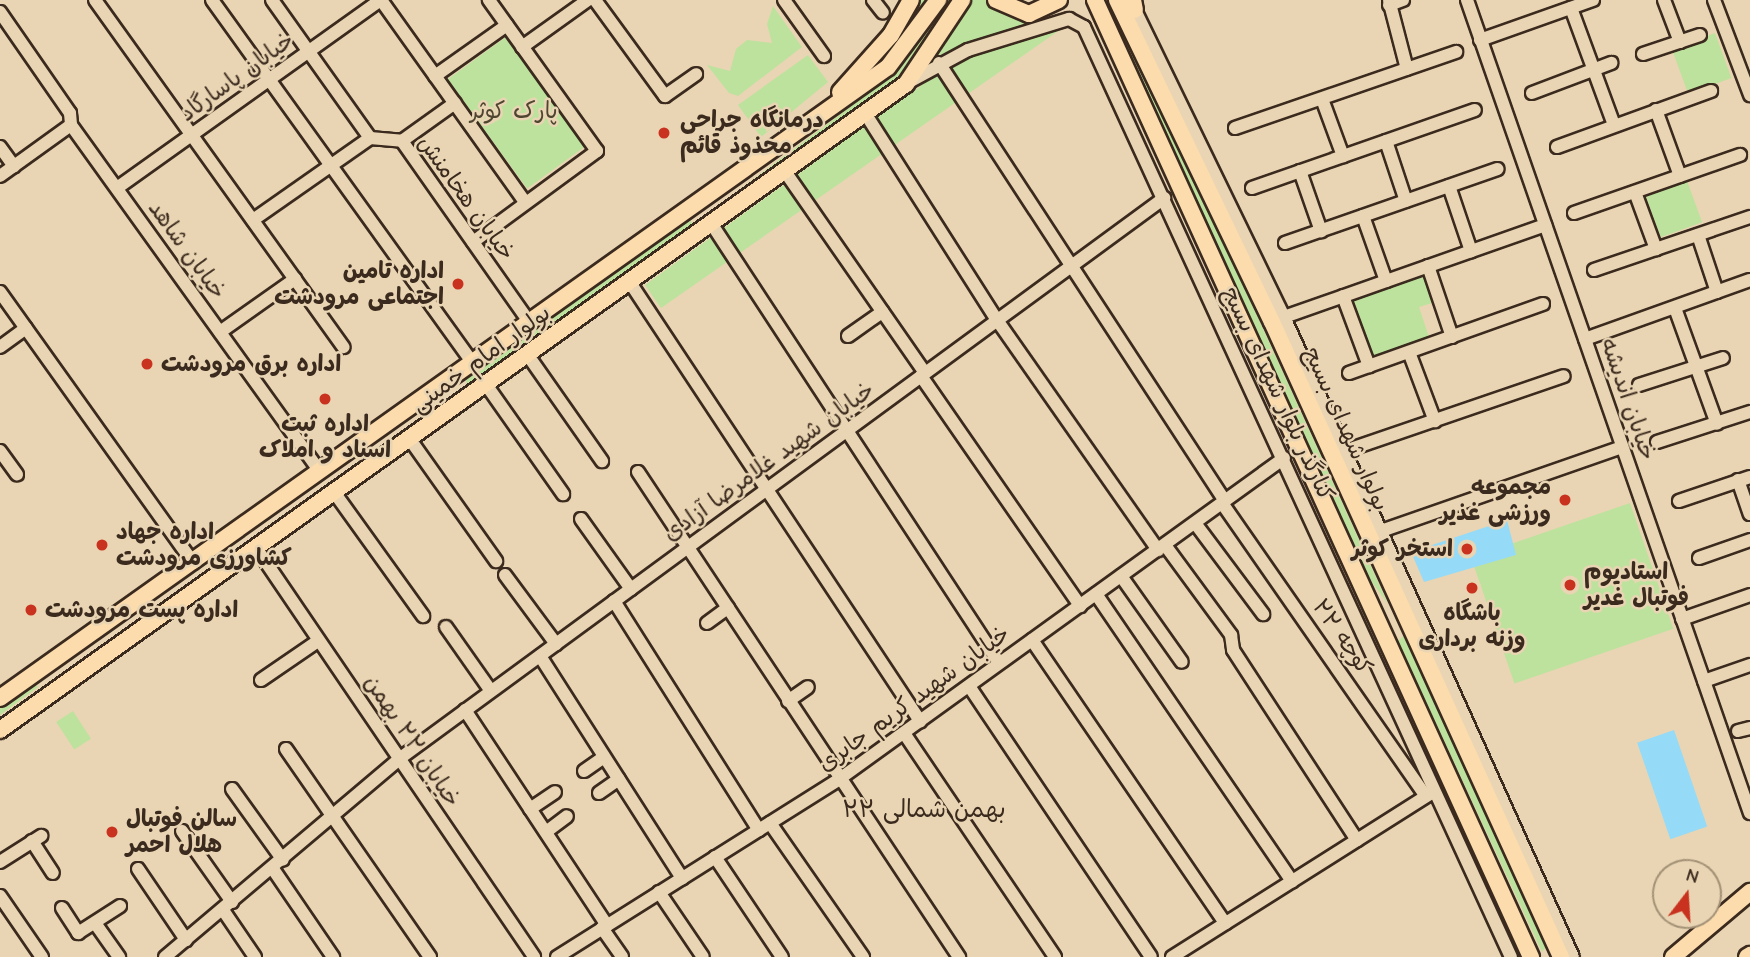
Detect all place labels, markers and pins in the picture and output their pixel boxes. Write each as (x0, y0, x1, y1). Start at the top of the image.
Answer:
place label: درمانگاه جراحی محذوذ قائم (680, 106, 824, 160)
marker: درمانگاه جراحی محذوذ قائم (654, 123, 674, 143)
place label: اداره تامین اجتماعی مرودشت (274, 257, 444, 311)
marker: اداره تامین اجتماعی مرودشت (450, 276, 466, 292)
place label: اداره برق مرودشت (161, 350, 341, 378)
marker: اداره برق مرودشت (139, 356, 155, 372)
marker: اداره ثبت اسناد و املاک (317, 391, 333, 407)
place label: اداره ثبت اسناد و املاک (259, 410, 391, 464)
place label: مجموعه ورزشی غذیر (1440, 473, 1551, 527)
marker: مجموعه ورزشی غذیر (1557, 492, 1573, 508)
place label: اداره جهاد کشاورزی مرودشت (116, 518, 292, 572)
place label: استخر کوثر (1352, 535, 1453, 563)
marker: اداره جهاد کشاورزی مرودشت (94, 537, 110, 553)
marker: استخر کوثر (1459, 541, 1475, 557)
place label: استادیوم فوتبال غدیر (1584, 558, 1689, 612)
marker: استادیوم فوتبال غدیر (1562, 577, 1578, 593)
marker: باشگاه وزنه برداری (1464, 580, 1480, 596)
place label: اداره پست مرودشت (45, 596, 238, 624)
place label: باشگاه وزنه برداری (1418, 599, 1526, 653)
marker: اداره پست مرودشت (23, 602, 39, 618)
place label: سالن فوتبال هلال احمر (126, 805, 237, 859)
marker: سالن فوتبال هلال احمر (104, 824, 120, 840)

